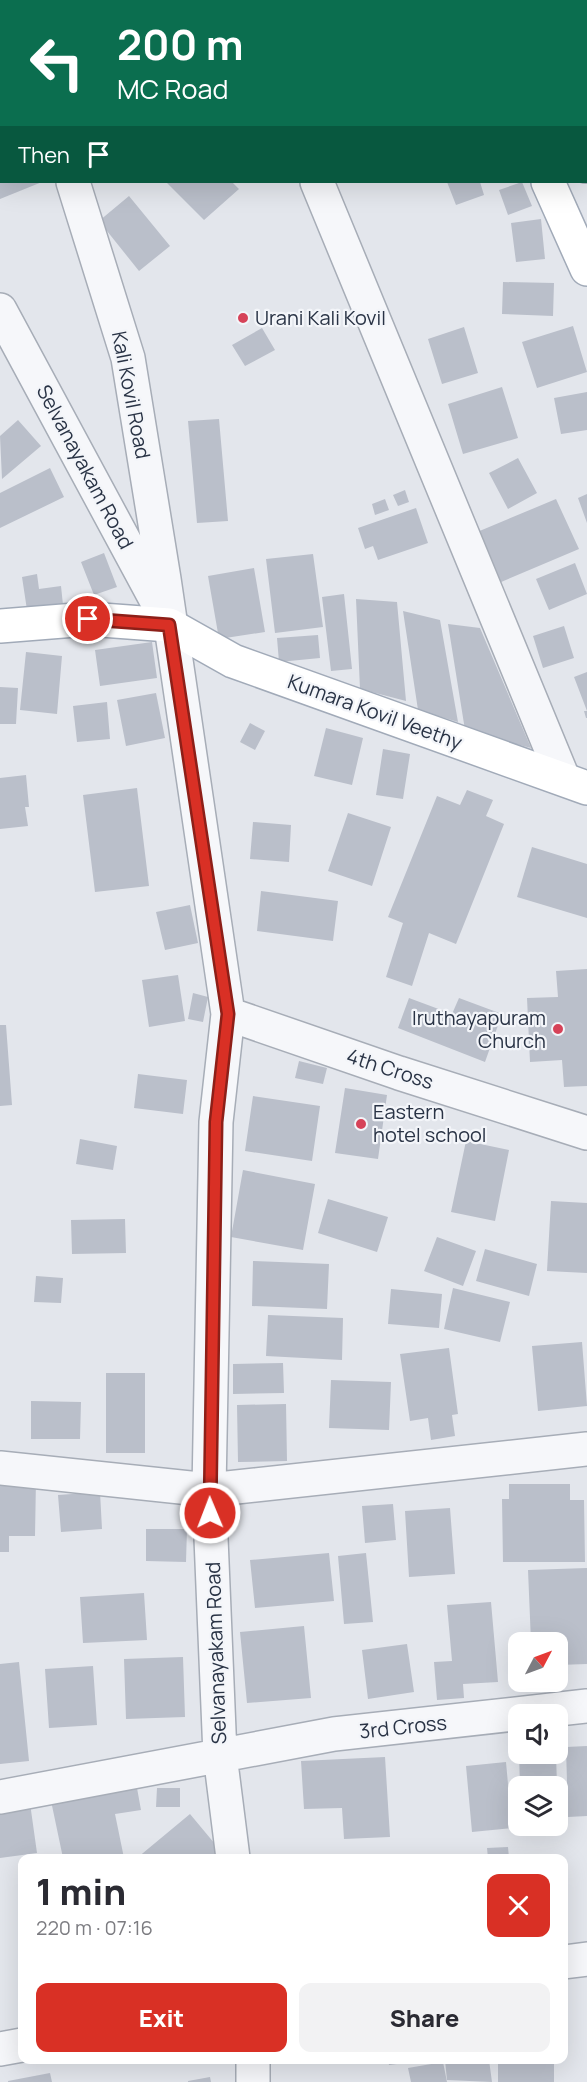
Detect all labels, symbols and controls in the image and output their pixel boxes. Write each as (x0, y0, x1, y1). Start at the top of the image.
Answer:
text: 200 m (117, 15, 243, 73)
icon: left (18, 24, 96, 102)
text: MC Road (117, 70, 228, 107)
icon: arrive (82, 138, 115, 171)
text: Then (18, 140, 70, 170)
place label: Urani Kali Kovil (255, 304, 386, 331)
marker: Urani Kali Kovil (236, 311, 250, 325)
street label: Kali Kovil Road (106, 329, 157, 461)
street label: Selvanayakam Road (31, 380, 140, 554)
pin (62, 593, 113, 644)
icon: arrive (71, 602, 104, 635)
street label: Kumara Kovil Veethy (284, 667, 467, 756)
place label: Iruthayapuram Church (412, 1004, 546, 1054)
marker: Iruthayapuram Church (551, 1022, 565, 1036)
street label: 4th Cross (343, 1042, 437, 1095)
place label: Eastern hotel school (373, 1098, 486, 1148)
marker: Eastern hotel school (354, 1117, 368, 1131)
position arrow (178, 1481, 242, 1545)
street label: Selvanayakam Road (199, 1561, 232, 1745)
north arrow (508, 1632, 568, 1692)
map controls (508, 1632, 568, 1836)
button: sound (508, 1704, 568, 1764)
street label: 3rd Cross (358, 1708, 448, 1745)
button: layers (508, 1776, 568, 1836)
text: 1 min (36, 1867, 126, 1916)
button: close (487, 1874, 550, 1937)
text: 220 m · 07:16 (36, 1914, 153, 1941)
button: Exit (36, 1983, 287, 2052)
button: Share (299, 1983, 550, 2052)

